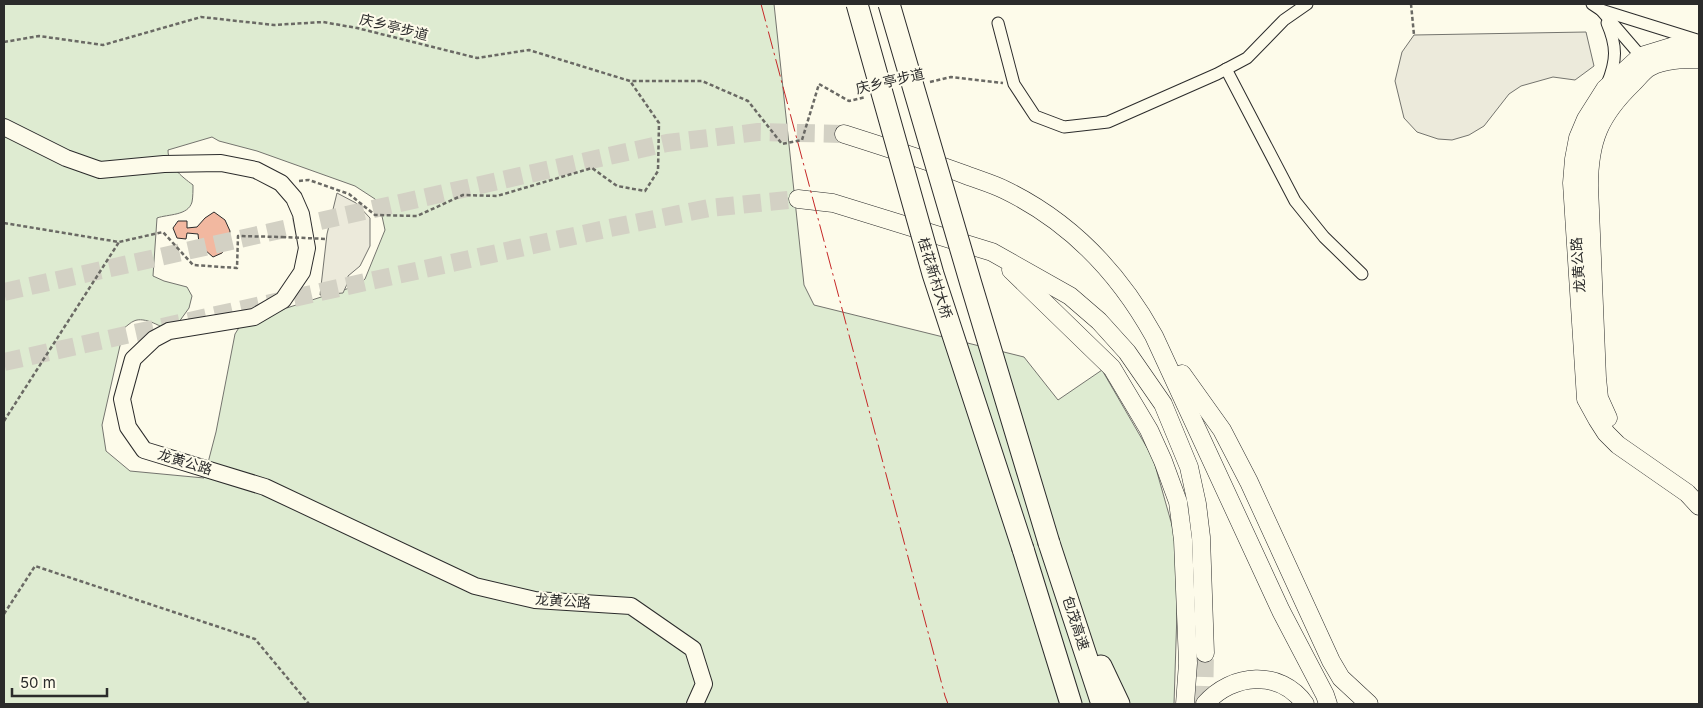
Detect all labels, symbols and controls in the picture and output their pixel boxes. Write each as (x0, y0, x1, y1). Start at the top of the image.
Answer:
street label: 庆乡亭步道 (358, 10, 430, 43)
street label: 庆乡亭步道 (854, 64, 926, 97)
street label: 桂花新村大桥 (915, 235, 956, 321)
street label: 龙黄公路 (1567, 237, 1588, 294)
street label: 龙黄公路 (156, 445, 214, 478)
street label: 龙黄公路 (535, 590, 592, 611)
street label: 包茂高速 (1060, 594, 1093, 652)
scale bar (12, 666, 108, 698)
text: 50 m (20, 673, 56, 692)

